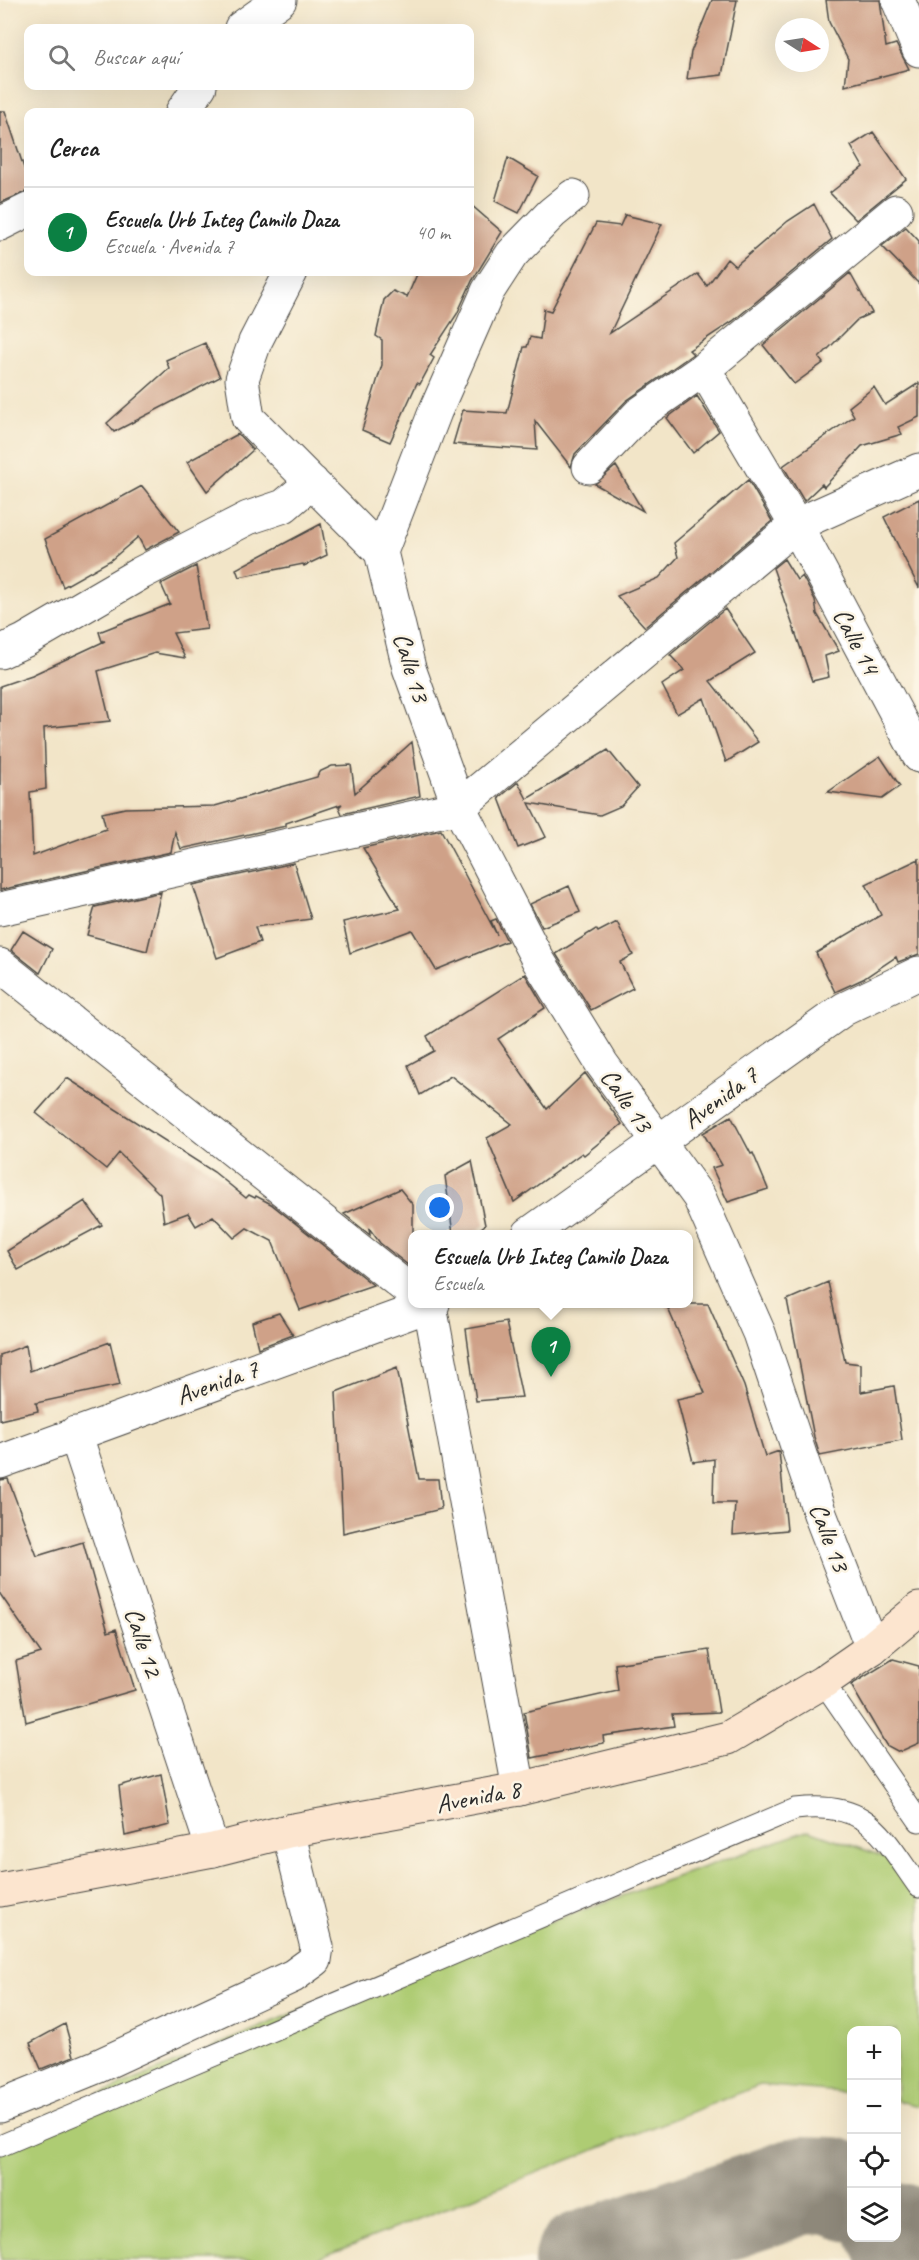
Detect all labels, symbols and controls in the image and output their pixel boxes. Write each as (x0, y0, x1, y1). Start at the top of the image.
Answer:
north arrow (775, 18, 829, 72)
search box (24, 24, 474, 90)
icon: search (45, 41, 78, 74)
text: Buscar aquí (93, 43, 179, 71)
text: Cerca (48, 131, 98, 164)
text: Escuela Urb Integ Camilo Daza (105, 206, 339, 234)
text: 1 (63, 220, 72, 245)
text: 40 m (416, 220, 450, 245)
text: Escuela · Avenida 7 (105, 234, 234, 259)
street label: Calle 14 (825, 602, 889, 682)
street label: Calle 13 (385, 629, 438, 708)
street label: Avenida 7 (676, 1058, 766, 1136)
street label: Calle 13 (593, 1062, 662, 1141)
your location (425, 1193, 454, 1222)
popup (408, 1230, 693, 1308)
text: Escuela Urb Integ Camilo Daza (434, 1243, 667, 1271)
text: Escuela (434, 1271, 483, 1296)
pin: 1 (532, 1328, 570, 1377)
street label: Avenida 7 (171, 1352, 264, 1413)
street label: Calle 13 (801, 1498, 858, 1578)
street label: Calle 12 (117, 1603, 171, 1683)
street label: Avenida 8 (433, 1772, 525, 1821)
map controls (847, 2026, 901, 2242)
button: + (847, 2026, 901, 2080)
button: − (847, 2080, 901, 2134)
button: locate (847, 2134, 901, 2188)
button: layers (847, 2188, 901, 2242)

